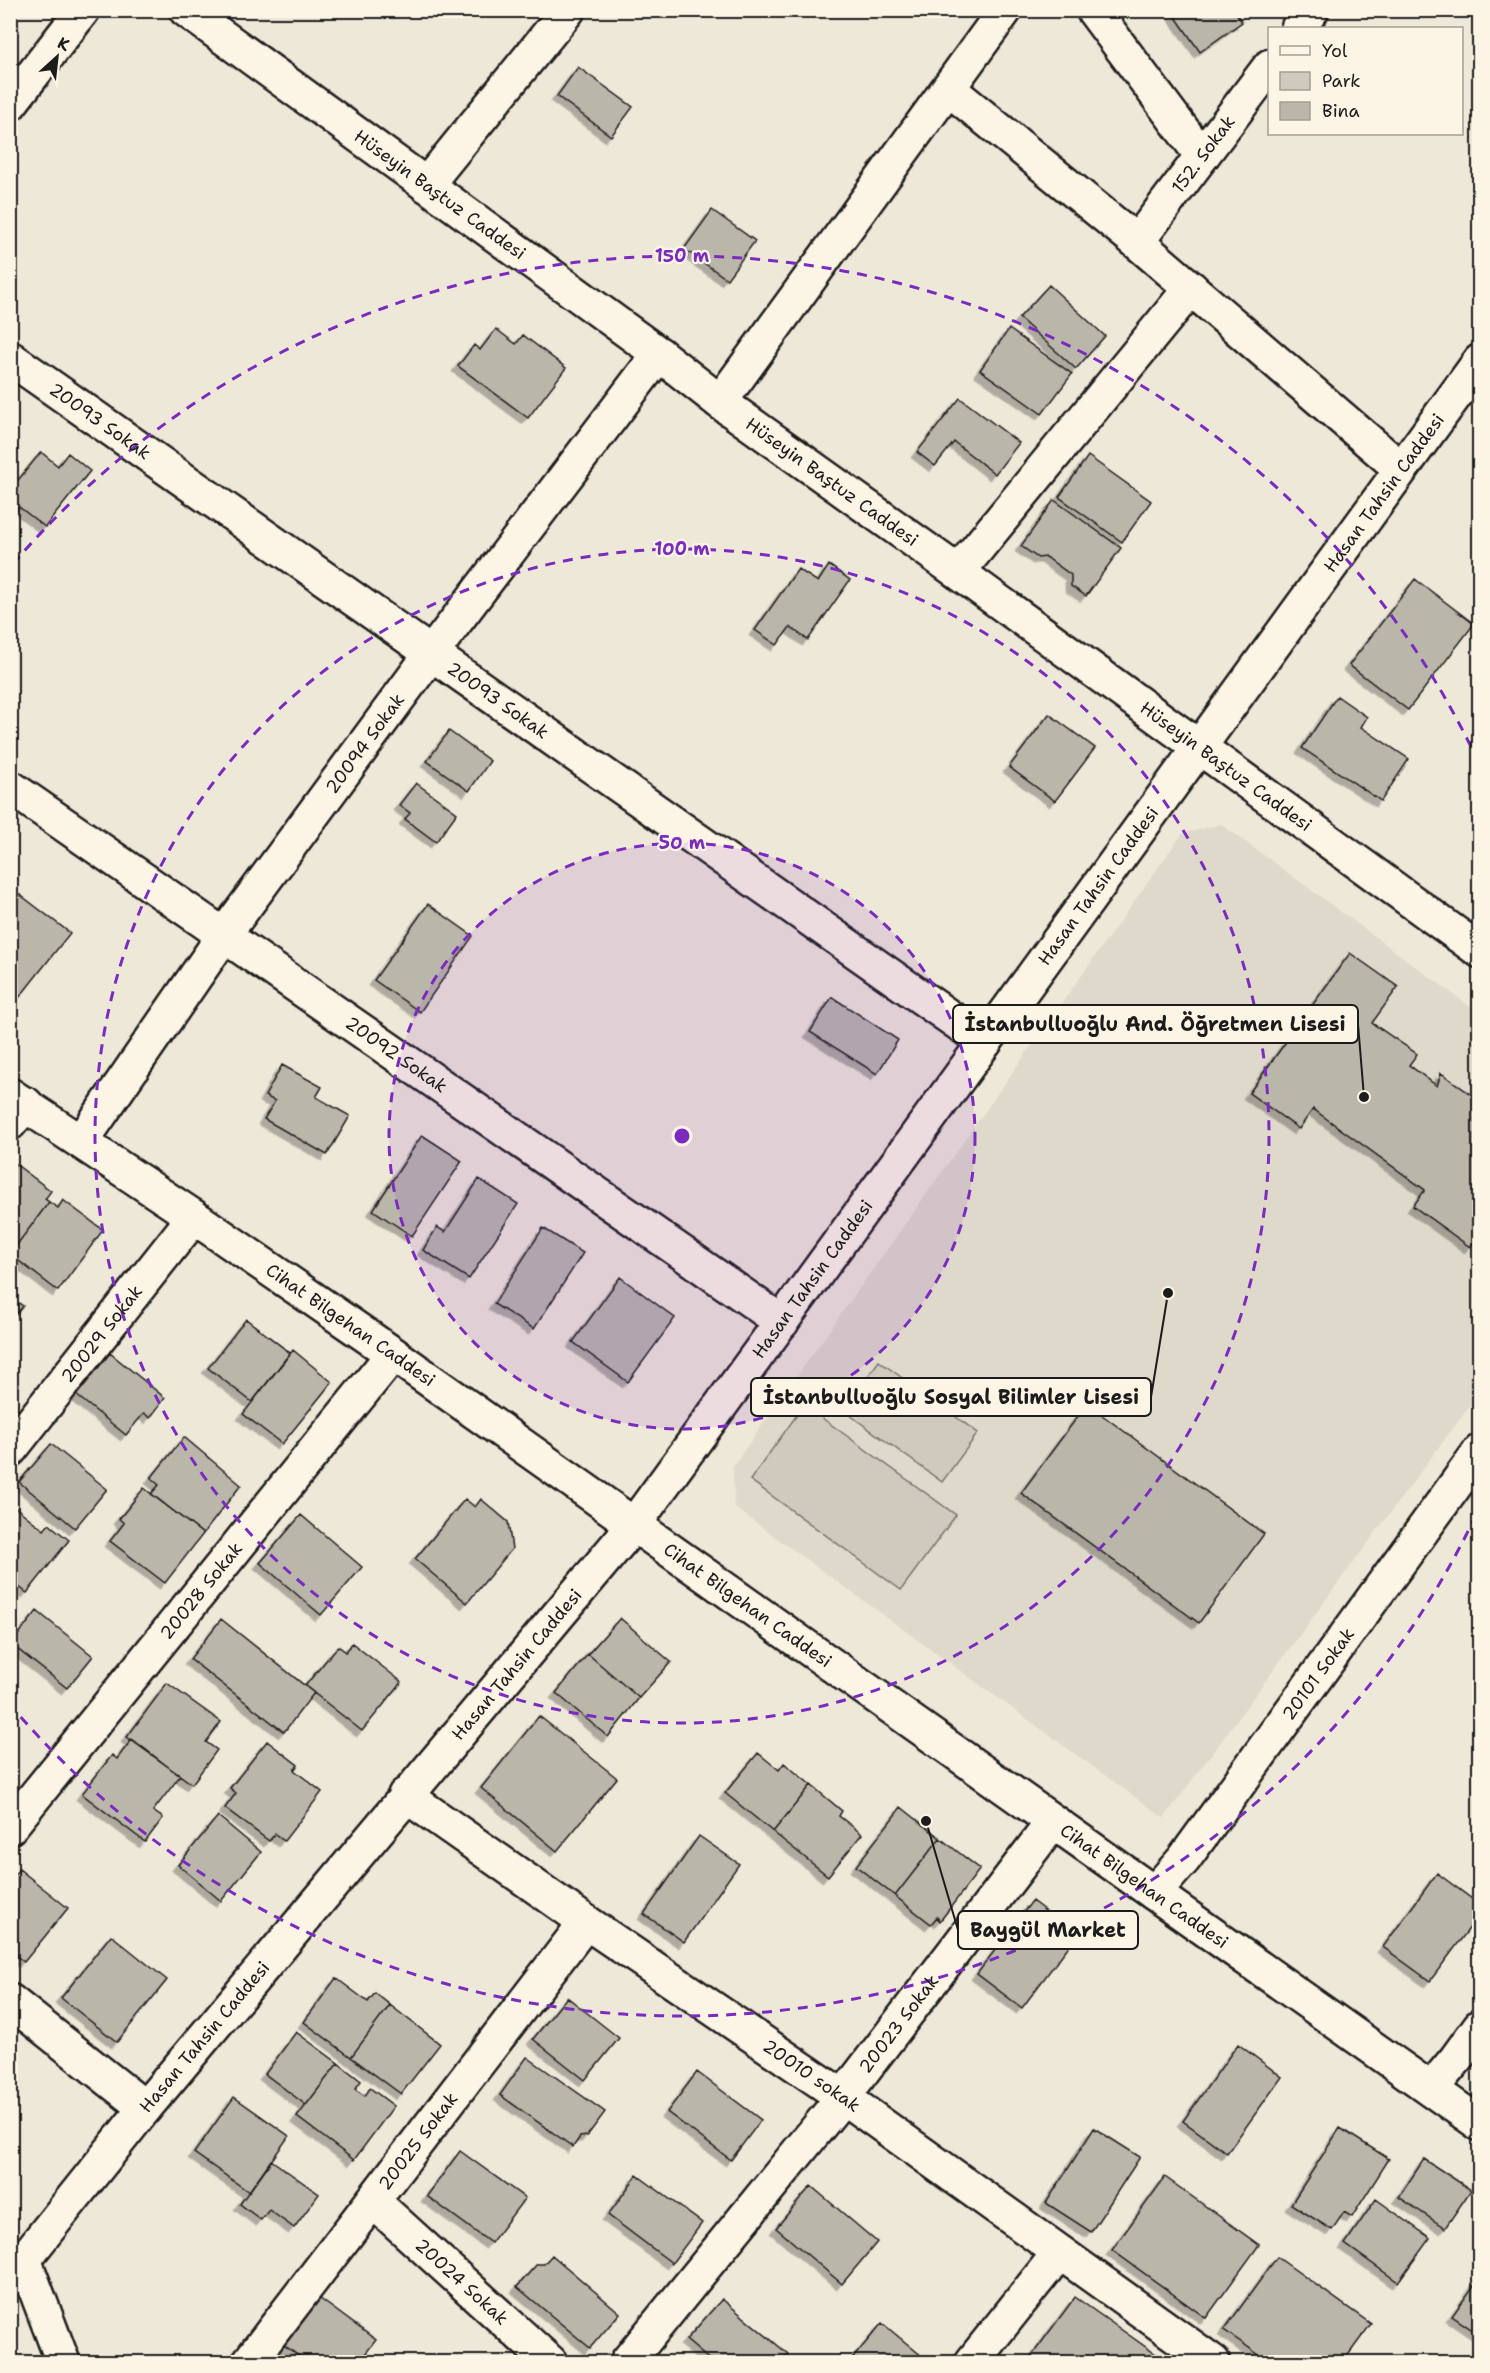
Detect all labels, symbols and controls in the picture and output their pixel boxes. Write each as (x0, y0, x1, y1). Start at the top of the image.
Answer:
north arrow (27, 27, 87, 87)
legend (1268, 27, 1463, 135)
text: K (54, 32, 73, 56)
text: Yol (1322, 39, 1348, 63)
text: Park (1322, 69, 1361, 93)
text: Bina (1322, 99, 1360, 123)
street label: 152. Sokak (1166, 110, 1241, 198)
street label: Hüseyin Baştuz Caddesi (349, 124, 531, 265)
text: 150 m (655, 244, 710, 268)
street label: 20093 Sokak (44, 377, 156, 465)
street label: Hasan Tahsin Caddesi (1318, 409, 1450, 577)
street label: Hüseyin Baştuz Caddesi (741, 412, 923, 552)
text: 100 m (654, 537, 710, 561)
street label: 20093 Sokak (442, 656, 553, 744)
street label: 20094 Sokak (320, 688, 410, 799)
street label: Hüseyin Baştuz Caddesi (1135, 696, 1317, 837)
street label: Hasan Tahsin Caddesi (1032, 802, 1164, 970)
text: 50 m (659, 831, 706, 855)
callout: İstanbulluoğlu And. Öğretmen Lisesi (953, 1005, 1358, 1043)
street label: 20092 Sokak (341, 1011, 452, 1098)
text: İstanbulluoğlu And. Öğretmen Lisesi (964, 1011, 1346, 1037)
centre of rings (672, 1126, 692, 1146)
street label: Hasan Tahsin Caddesi (747, 1195, 878, 1363)
street label: Cihat Bilgehan Caddesi (261, 1258, 440, 1392)
street label: 20029 Sokak (56, 1280, 148, 1388)
callout: İstanbulluoğlu Sosyal Bilimler Lisesi (751, 1378, 1151, 1416)
text: İstanbulluoğlu Sosyal Bilimler Lisesi (763, 1384, 1139, 1410)
street label: 20028 Sokak (155, 1537, 248, 1644)
street label: Cihat Bilgehan Caddesi (659, 1537, 837, 1673)
street label: Hasan Tahsin Caddesi (446, 1584, 587, 1745)
street label: 20101 Sokak (1277, 1623, 1360, 1725)
street label: Cihat Bilgehan Caddesi (1055, 1818, 1233, 1954)
callout: Baygül Market (958, 1911, 1138, 1949)
text: Baygül Market (970, 1917, 1126, 1943)
street label: Hasan Tahsin Caddesi (134, 1956, 275, 2118)
street label: 20023 Sokak (853, 1969, 944, 2078)
street label: 20010 sokak (758, 2034, 865, 2118)
street label: 20025 Sokak (373, 2087, 463, 2195)
street label: 20024 Sokak (410, 2233, 514, 2330)

